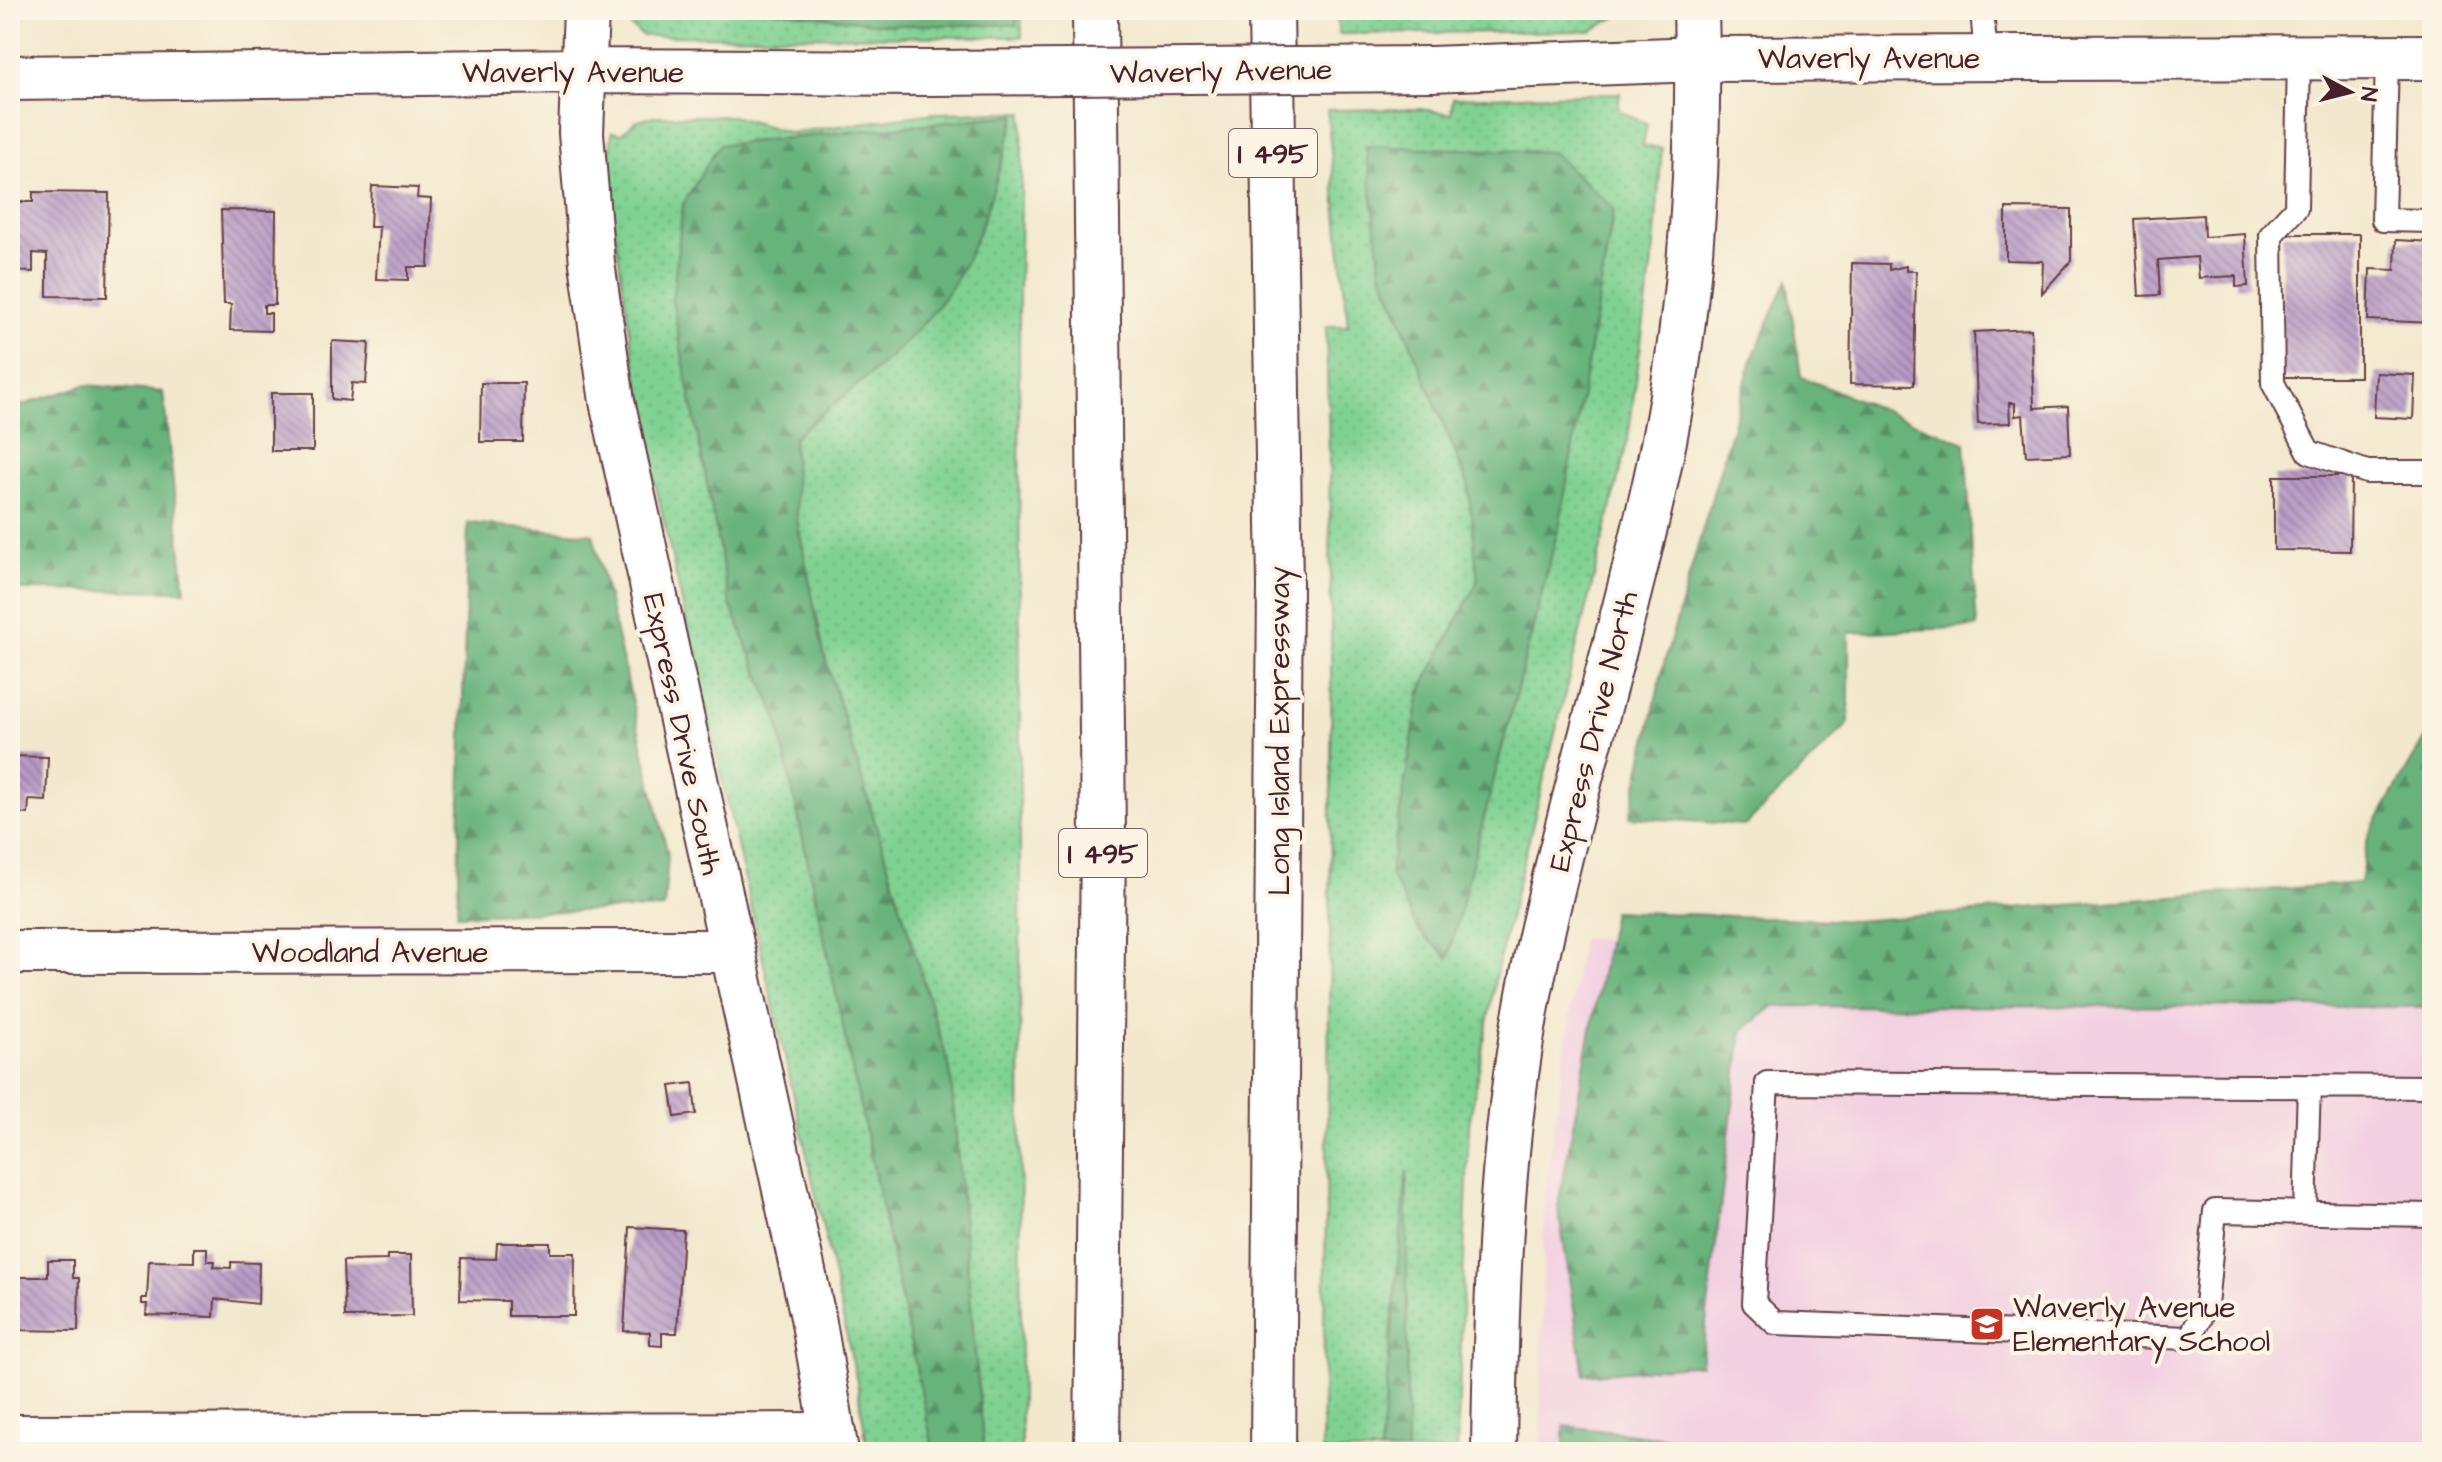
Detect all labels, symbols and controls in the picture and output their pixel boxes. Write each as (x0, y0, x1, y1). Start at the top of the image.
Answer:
street label: Waverly Avenue (1758, 38, 1980, 81)
street label: Waverly Avenue (1109, 49, 1333, 96)
street label: Waverly Avenue (462, 52, 684, 95)
north arrow (2310, 52, 2390, 132)
text: N (2352, 86, 2385, 103)
road number: I 495 (1229, 129, 1317, 177)
street label: Long Island Expressway (1259, 566, 1302, 896)
street label: Express Drive North (1539, 587, 1649, 876)
street label: Express Drive South (632, 590, 732, 879)
road number: I 495 (1059, 829, 1147, 877)
street label: Woodland Avenue (251, 932, 489, 974)
place label: Waverly Avenue Elementary School (2013, 1287, 2270, 1364)
school or university icon: Waverly Avenue Elementary School (1968, 1305, 2006, 1343)

